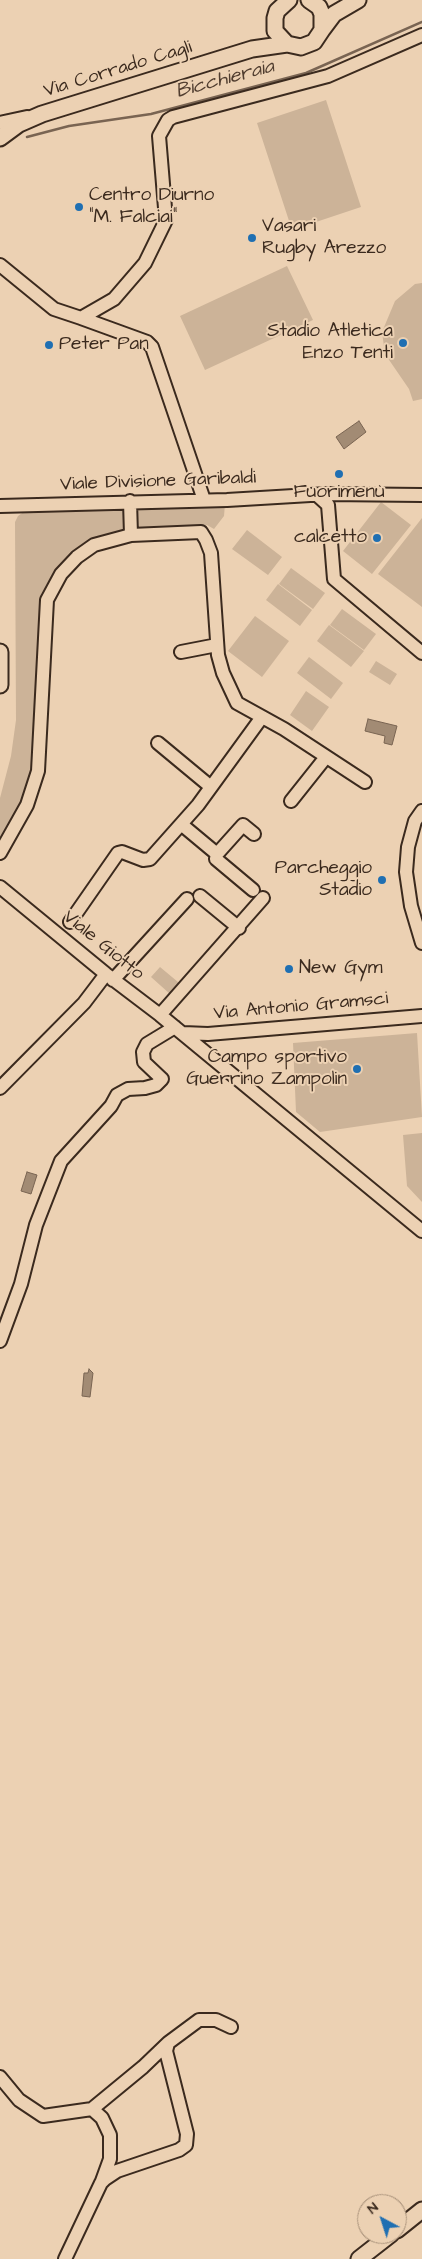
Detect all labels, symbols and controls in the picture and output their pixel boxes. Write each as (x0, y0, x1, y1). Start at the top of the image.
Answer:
street label: Via Corrado Cagli (41, 37, 195, 103)
water label: Bicchieraia (173, 55, 277, 105)
place label: Centro Diurno "M. Falciai" (89, 185, 214, 229)
marker: Centro Diurno "M. Falciai" (73, 201, 85, 213)
place label: Vasari Rugby Arezzo (262, 216, 386, 260)
marker: Vasari Rugby Arezzo (246, 232, 258, 244)
place label: Stadio Atletica Enzo Tenti (267, 321, 393, 365)
place label: Peter Pan (59, 334, 149, 356)
marker: Stadio Atletica Enzo Tenti (397, 337, 409, 349)
marker: Peter Pan (43, 339, 55, 351)
street label: Viale Divisione Garibaldi (60, 467, 256, 497)
marker: Fuorimenù (333, 468, 345, 480)
place label: Fuorimenù (293, 482, 385, 504)
place label: calcetto (294, 527, 367, 549)
marker: calcetto (371, 532, 383, 544)
place label: Parcheggio Stadio (275, 858, 372, 902)
marker: Parcheggio Stadio (376, 874, 388, 886)
street label: Viale Giotto (58, 906, 148, 986)
place label: New Gym (299, 958, 383, 980)
marker: New Gym (283, 963, 295, 975)
street label: Via Antonio Gramsci (213, 988, 389, 1026)
place label: Campo sportivo Guerrino Zampolin (186, 1047, 347, 1091)
marker: Campo sportivo Guerrino Zampolin (351, 1063, 363, 1075)
north arrow (357, 2194, 407, 2244)
text: N (363, 2198, 383, 2219)

